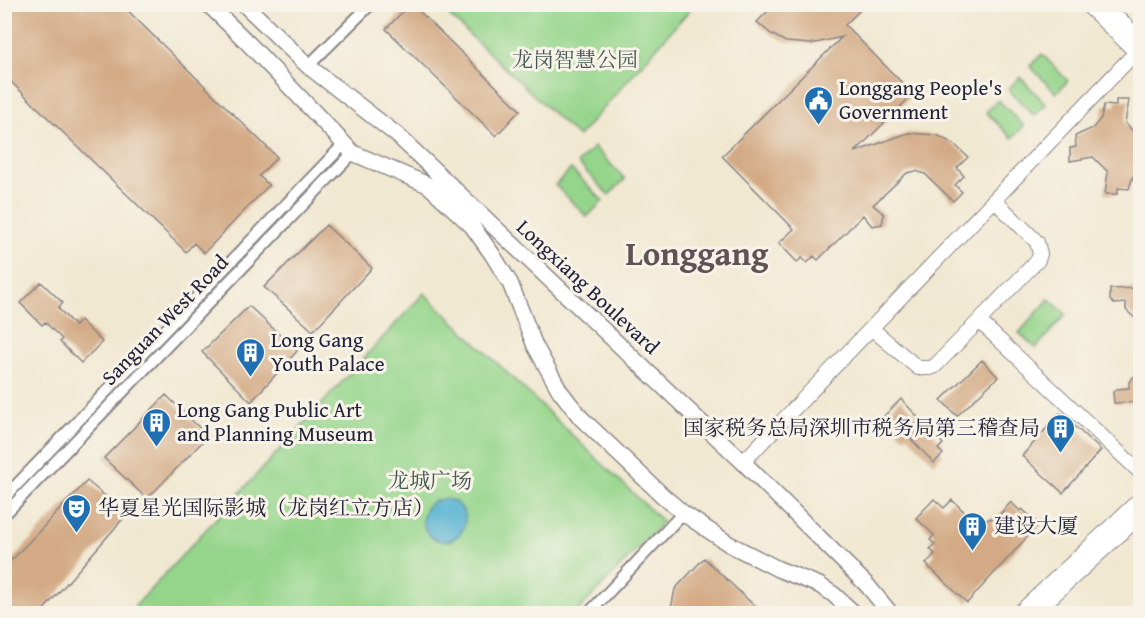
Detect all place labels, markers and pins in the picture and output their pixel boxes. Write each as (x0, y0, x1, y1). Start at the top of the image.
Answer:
place label: Longgang People's Government (839, 72, 1002, 127)
public building icon: Longgang People's Government (802, 84, 834, 126)
place label: Long Gang Youth Palace (271, 324, 385, 379)
building icon: Long Gang Youth Palace (234, 336, 266, 378)
place label: Long Gang Public Art and Planning Museum (177, 394, 373, 449)
building icon: Long Gang Public Art and Planning Museum (140, 406, 172, 448)
place label: 国家税务总局深圳市税务局第三稽查局 (683, 412, 1040, 443)
building icon: 国家税务总局深圳市税务局第三稽查局 (1045, 412, 1077, 454)
theatre icon: 华夏星光国际影城（龙岗红立方店） (61, 492, 93, 534)
place label: 华夏星光国际影城（龙岗红立方店） (98, 492, 434, 523)
building icon: 建设大厦 (957, 510, 989, 552)
place label: 建设大厦 (994, 510, 1078, 541)

